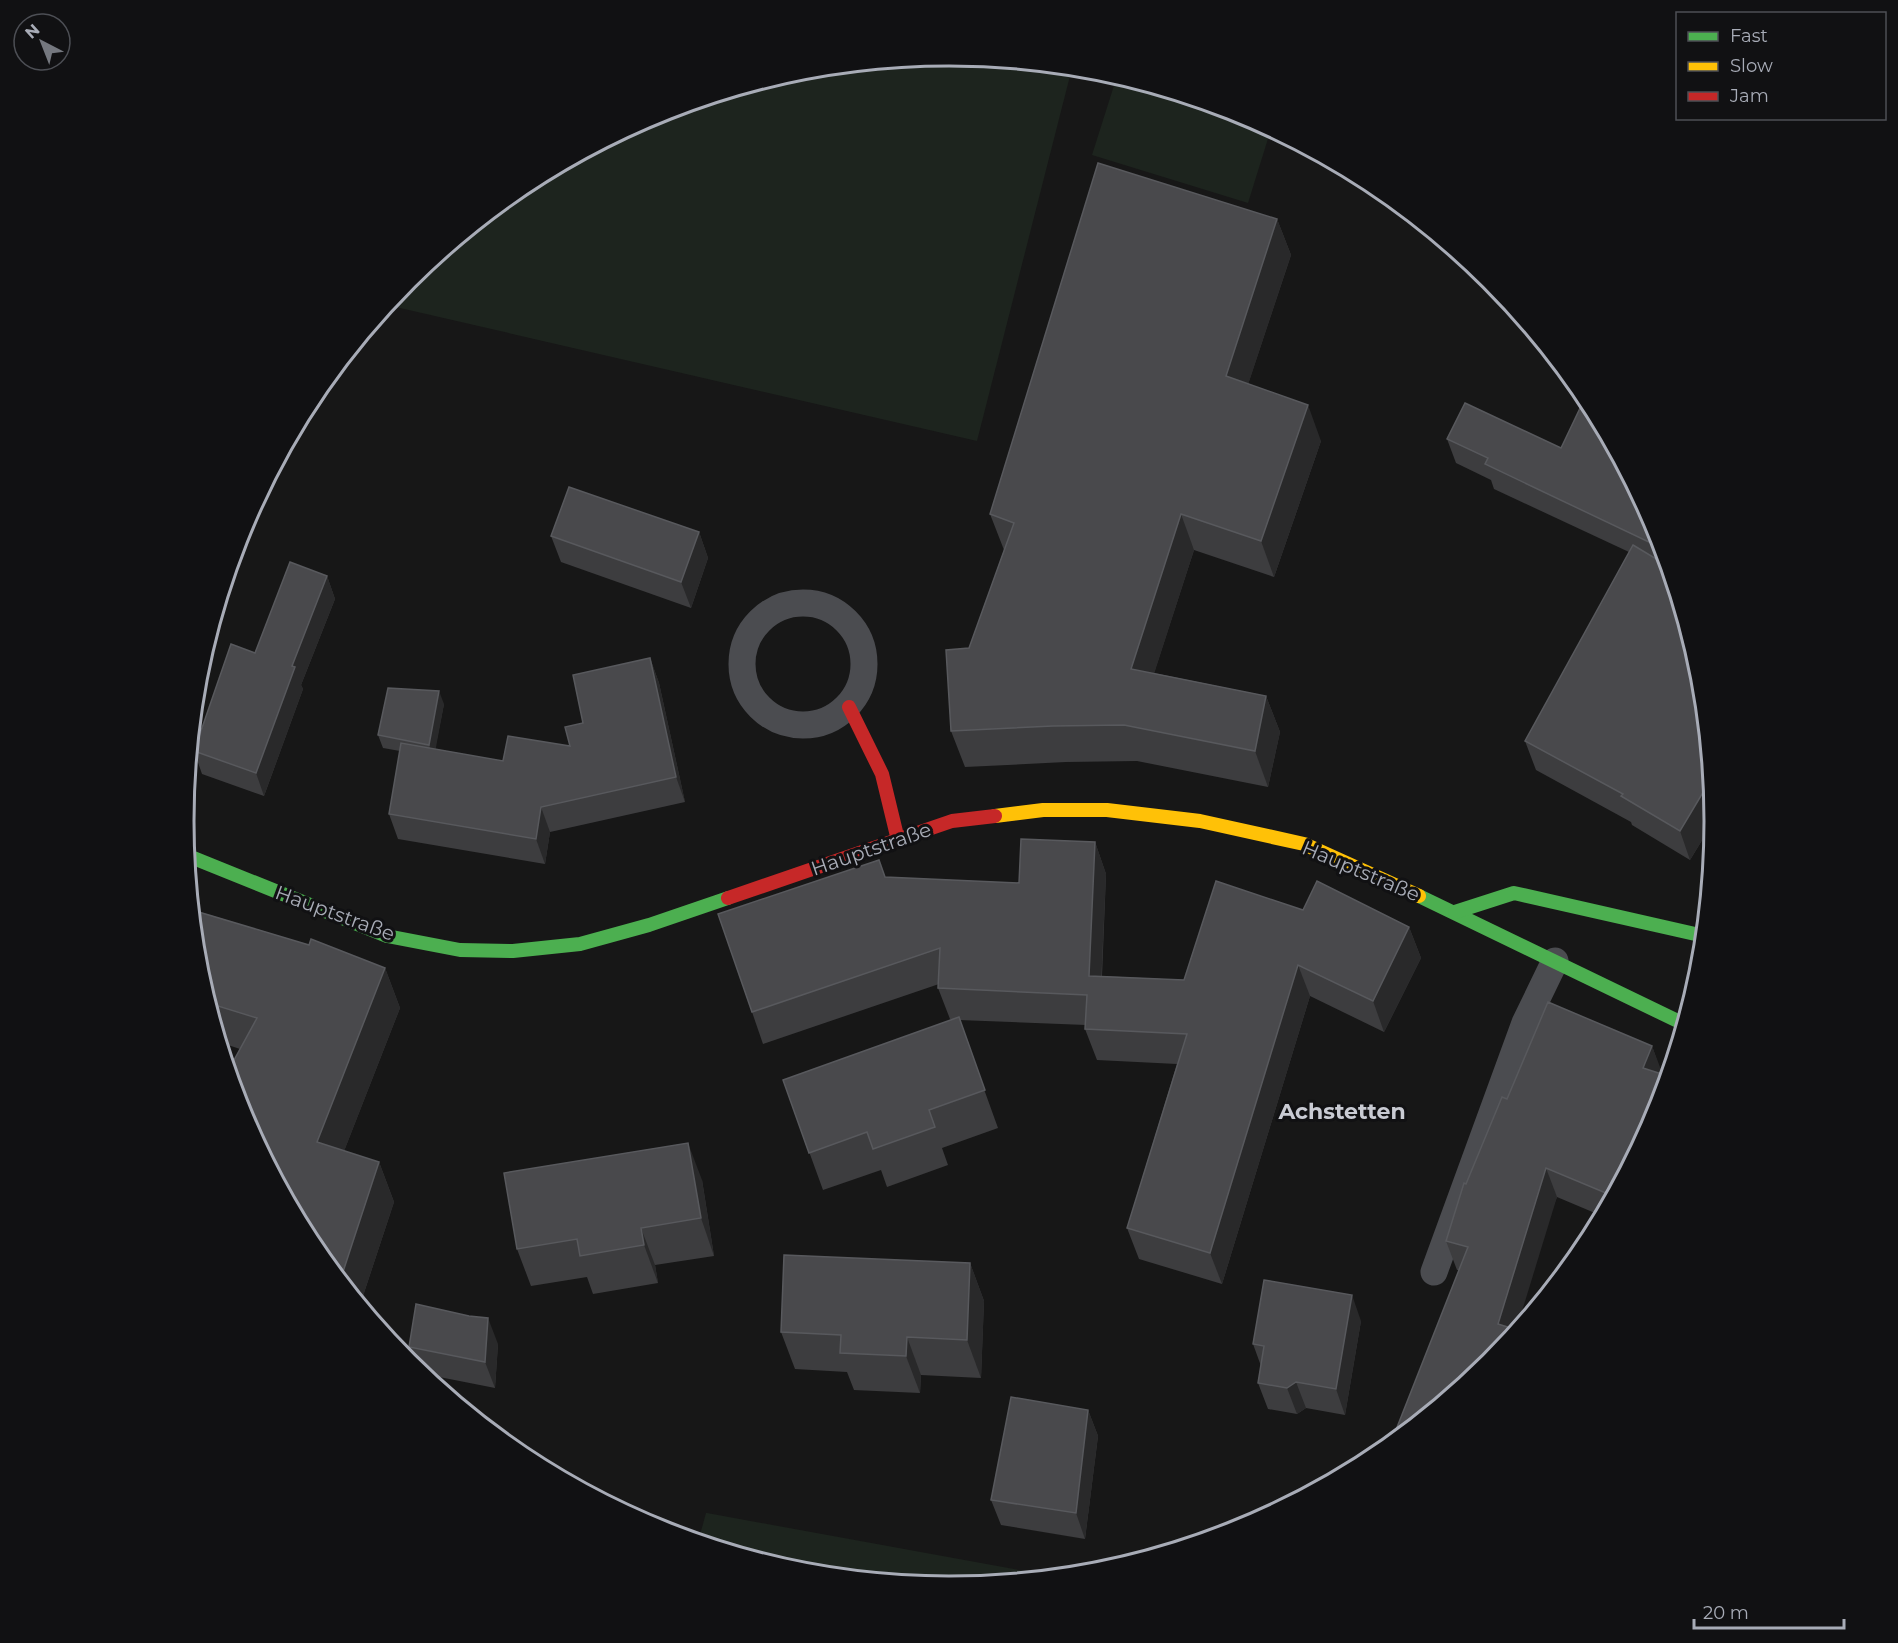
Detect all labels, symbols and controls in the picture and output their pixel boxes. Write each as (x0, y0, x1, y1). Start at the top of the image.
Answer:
north arrow (12, 12, 72, 72)
legend (1676, 12, 1886, 120)
text: N (21, 20, 43, 43)
text: Fast (1730, 25, 1768, 47)
text: Slow (1730, 55, 1773, 77)
text: Jam (1729, 85, 1769, 107)
street label: Hauptstraße (808, 817, 934, 881)
street label: Hauptstraße (1299, 835, 1423, 907)
street label: Hauptstraße (272, 880, 398, 946)
district label: Achstetten (1277, 1098, 1406, 1125)
scale bar (1694, 1592, 1844, 1630)
text: 20 m (1703, 1602, 1749, 1624)

